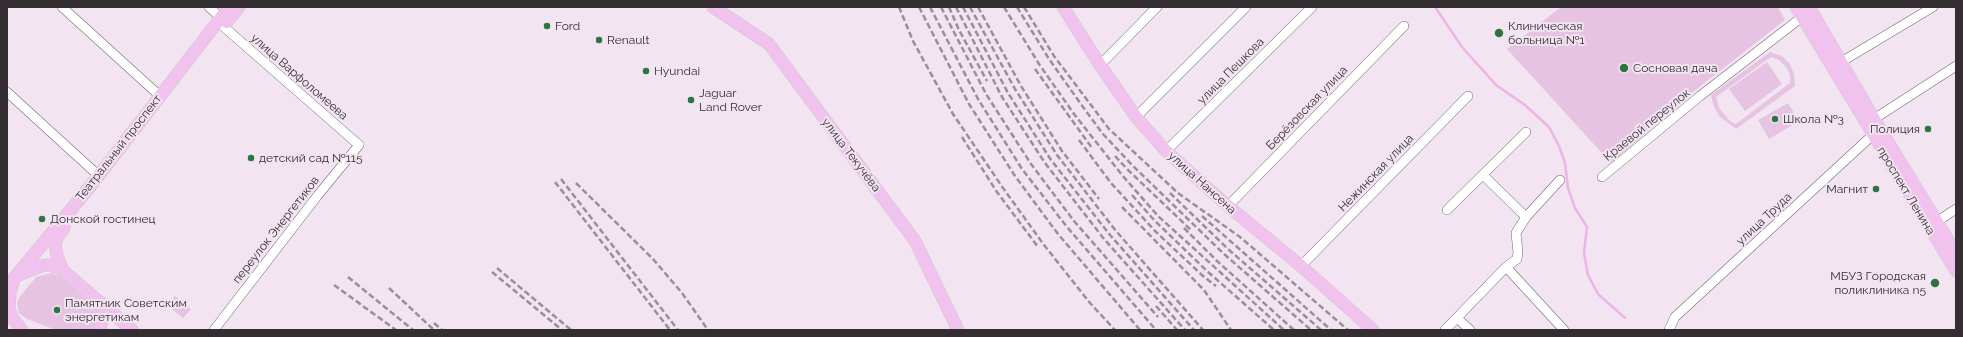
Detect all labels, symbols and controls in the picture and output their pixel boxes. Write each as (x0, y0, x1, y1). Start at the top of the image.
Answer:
place label: Ford (555, 19, 580, 33)
place label: Клиническая больница №1 (1508, 19, 1585, 47)
marker: Ford (542, 21, 552, 31)
marker: Клиническая больница №1 (1493, 27, 1505, 39)
street label: улица Варфоломеева (248, 31, 350, 123)
place label: Renault (607, 33, 650, 47)
marker: Renault (594, 35, 604, 45)
street label: улица Пешкова (1195, 35, 1267, 107)
place label: Сосновая дача (1633, 61, 1718, 75)
marker: Сосновая дача (1618, 62, 1630, 74)
street label: Берёзовская улица (1263, 63, 1351, 153)
place label: Hyundai (654, 64, 700, 78)
marker: Hyundai (641, 66, 651, 76)
place label: Jaguar Land Rover (699, 86, 762, 114)
street label: Краевой переулок (1601, 86, 1693, 164)
street label: Театральный проспект (73, 92, 165, 204)
marker: Jaguar Land Rover (686, 95, 696, 105)
place label: Школа №3 (1783, 112, 1844, 126)
marker: Школа №3 (1770, 114, 1780, 124)
street label: улица Текучёва (818, 115, 884, 195)
place label: Полиция (1870, 122, 1920, 136)
marker: Полиция (1923, 124, 1933, 134)
street label: Нежинская улица (1335, 131, 1417, 215)
street label: проспект Ленина (1874, 144, 1938, 238)
street label: улица Нансена (1165, 149, 1239, 217)
place label: детский сад №115 (259, 151, 363, 165)
marker: детский сад №115 (246, 153, 256, 163)
street label: переулок Энергетиков (230, 174, 322, 286)
place label: Магнит (1826, 182, 1868, 196)
marker: Магнит (1871, 184, 1881, 194)
street label: улица Труда (1733, 190, 1795, 248)
place label: Донской гостинец (50, 212, 155, 226)
marker: Донской гостинец (37, 214, 47, 224)
place label: МБУЗ Городская поликлиника n5 (1830, 269, 1926, 297)
marker: МБУЗ Городская поликлиника n5 (1929, 277, 1941, 289)
place label: Памятник Советским энергетикам (65, 296, 187, 324)
marker: Памятник Советским энергетикам (52, 305, 62, 315)

